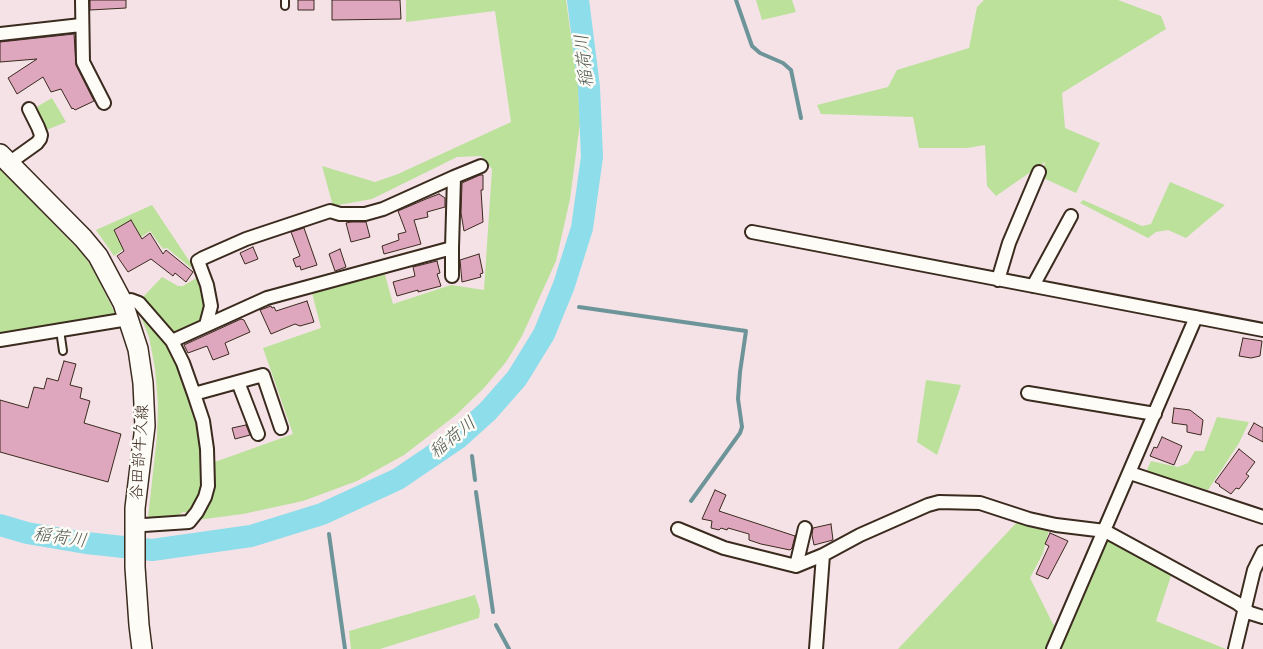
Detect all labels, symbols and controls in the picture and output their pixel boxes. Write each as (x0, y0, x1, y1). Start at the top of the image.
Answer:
water label: 稲荷川 (571, 33, 599, 89)
street label: 谷田部牛久線 (127, 403, 153, 501)
water label: 稲荷川 (425, 413, 481, 463)
water label: 稲荷川 (32, 524, 88, 552)

